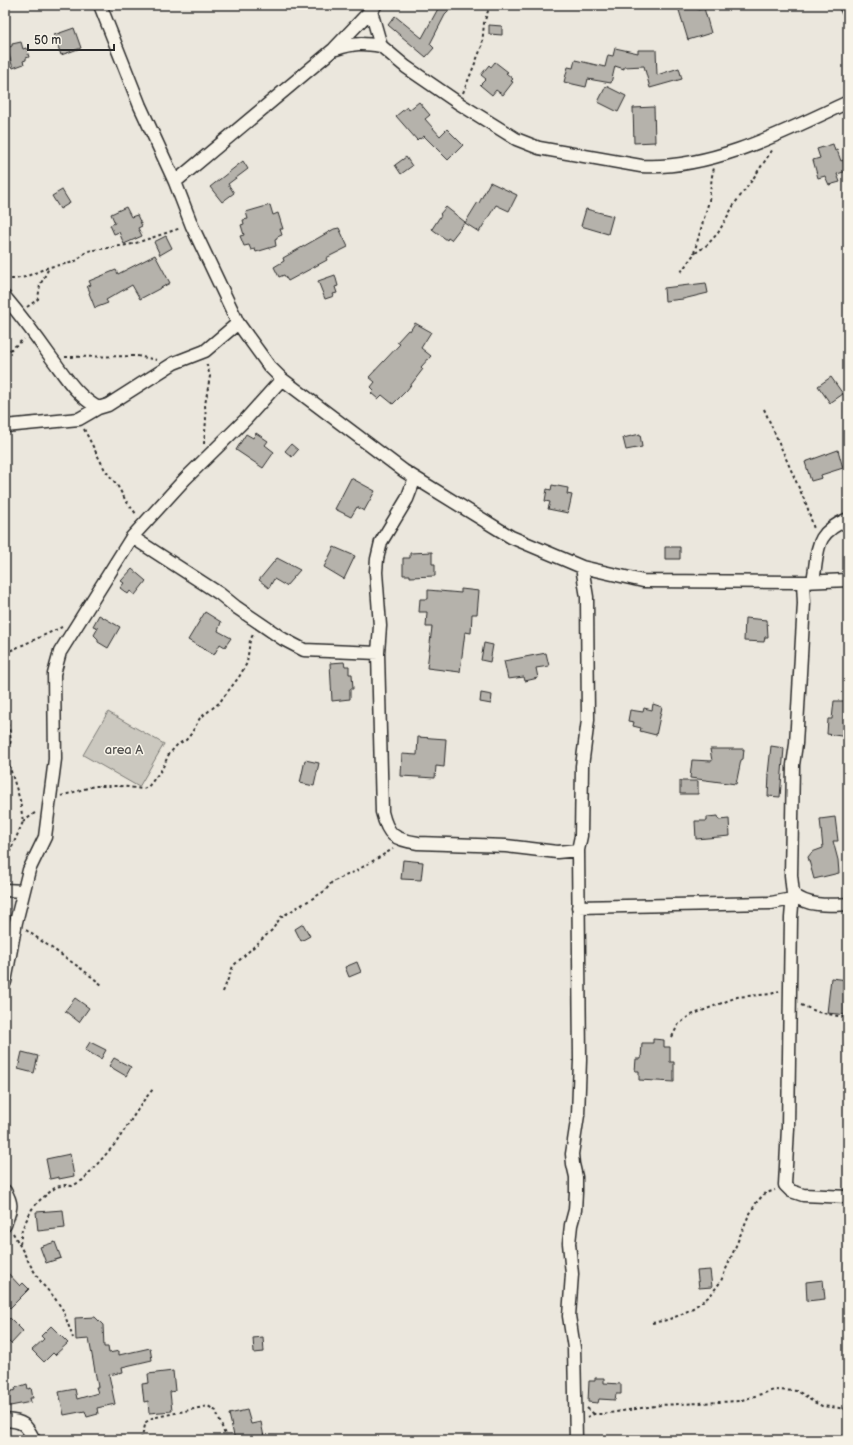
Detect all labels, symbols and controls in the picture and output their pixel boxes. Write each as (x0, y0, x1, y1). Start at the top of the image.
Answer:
scale bar (28, 26, 114, 52)
text: 50 m (34, 33, 61, 48)
park label: area A (105, 742, 143, 758)

